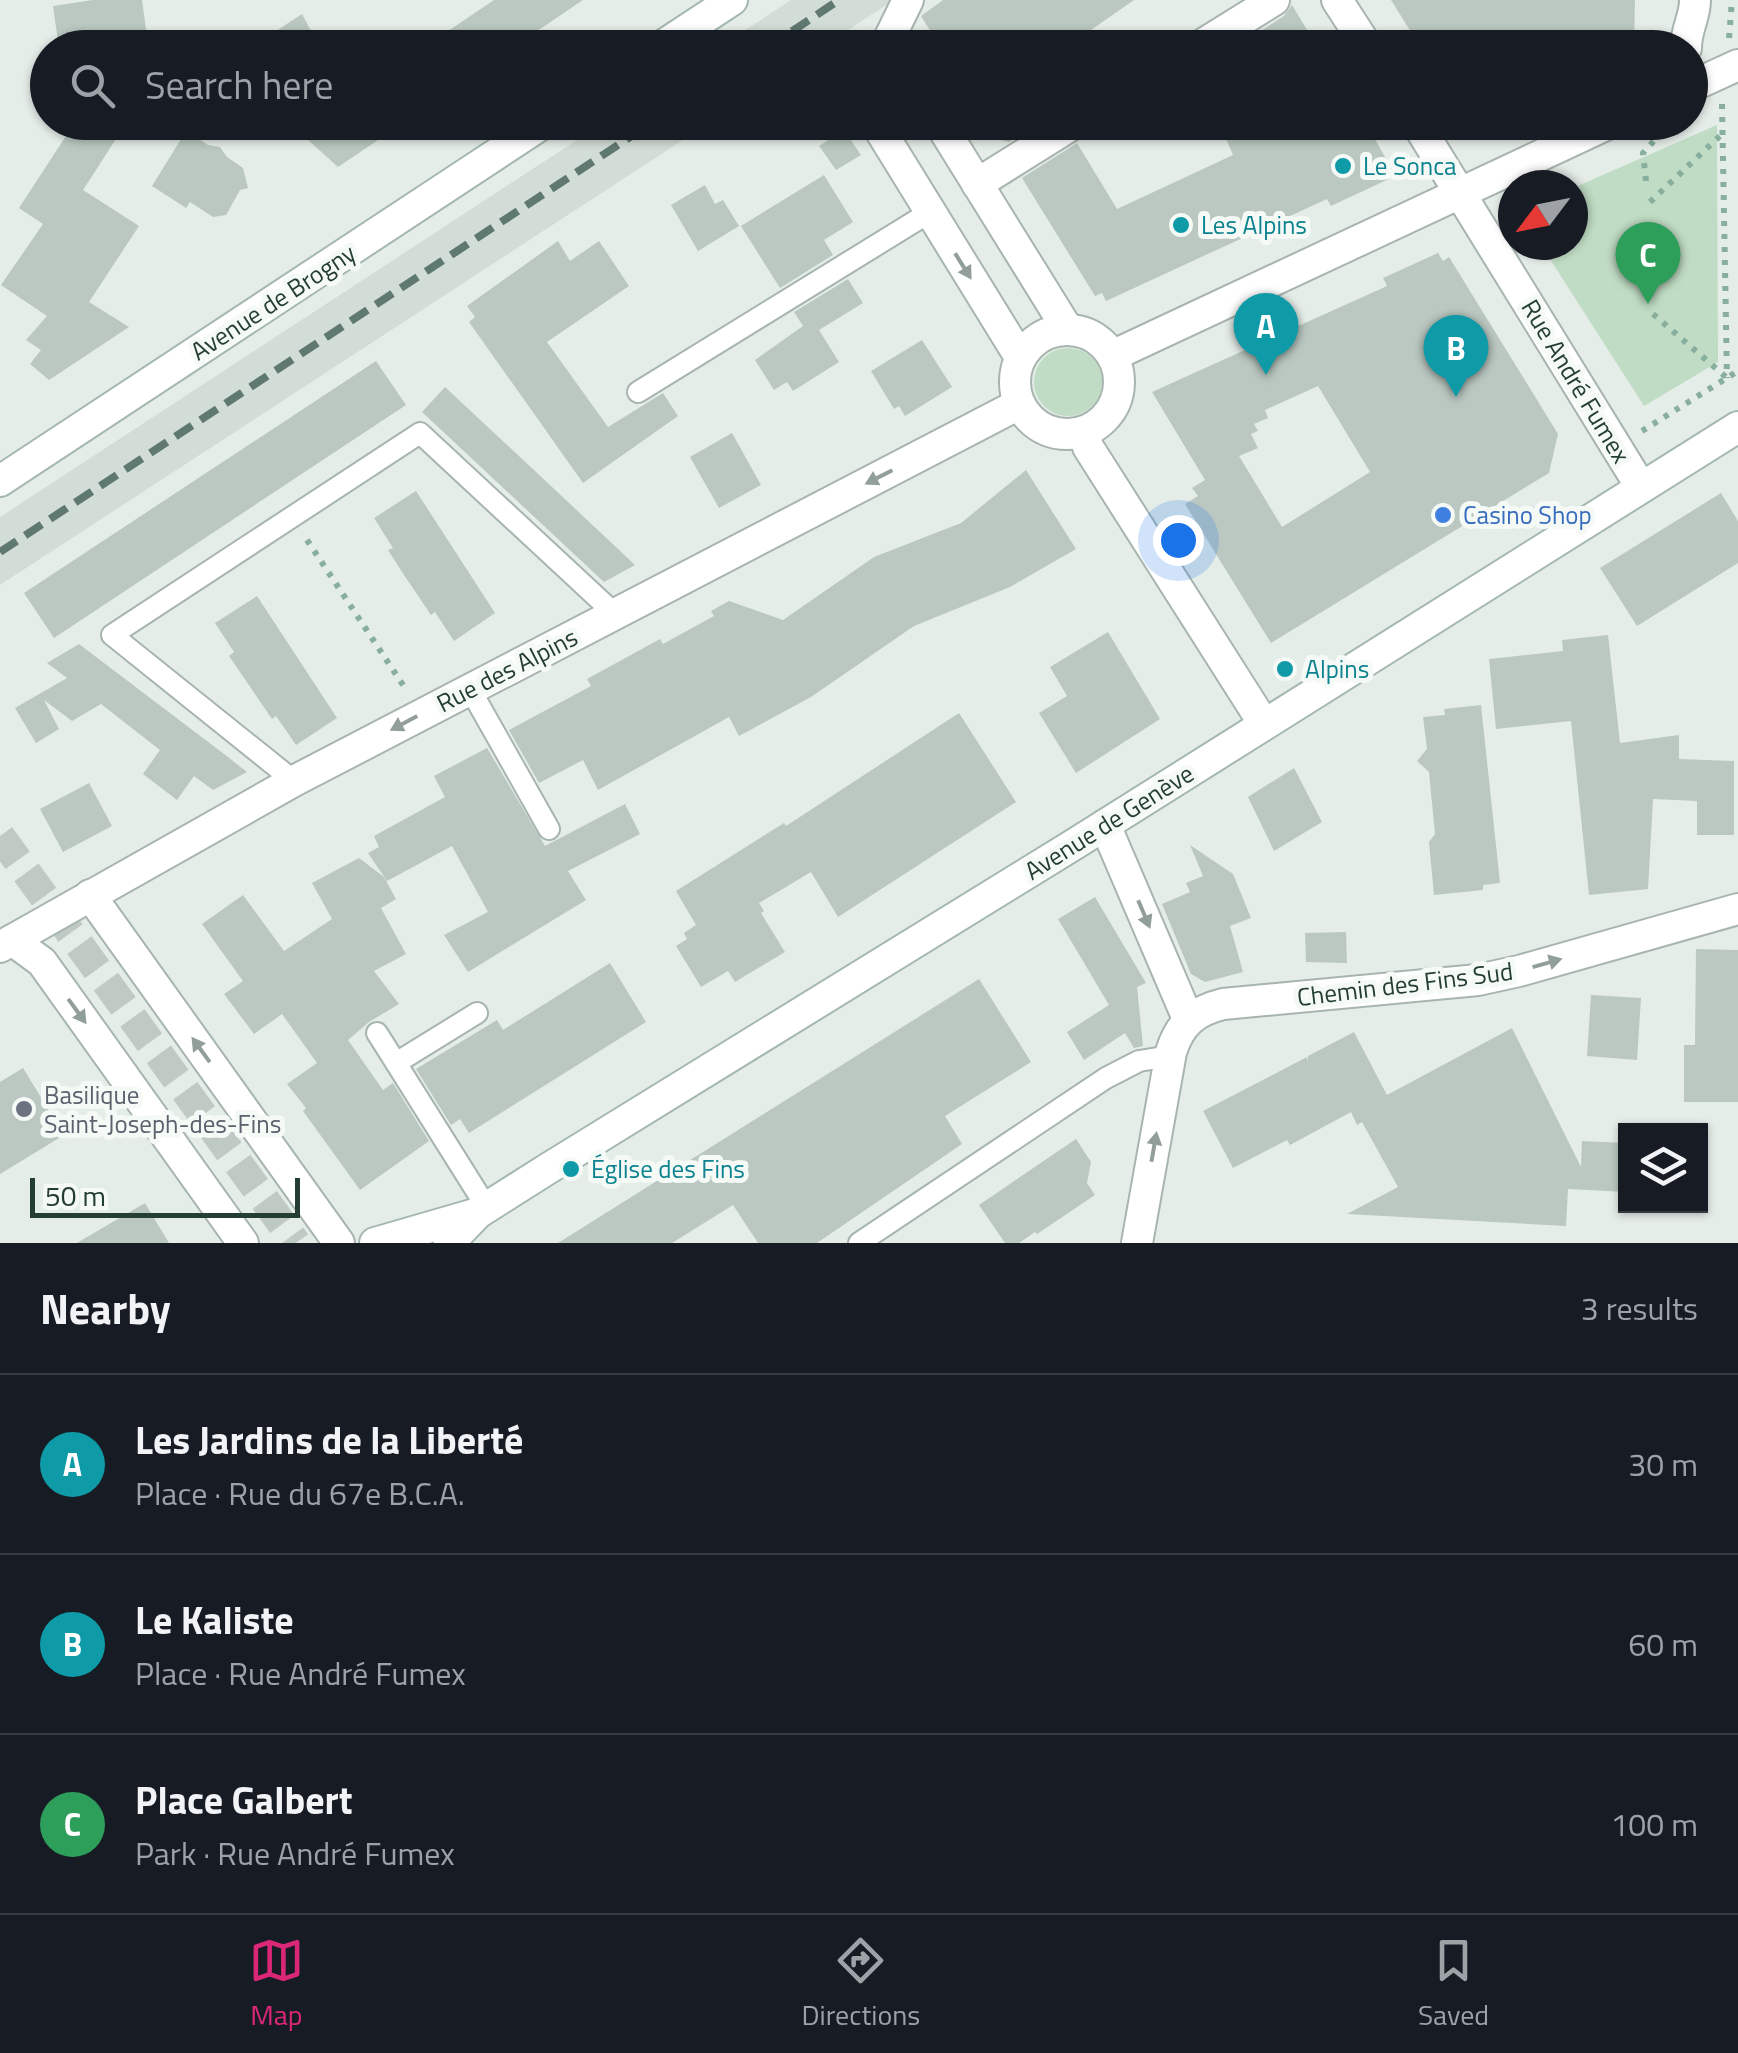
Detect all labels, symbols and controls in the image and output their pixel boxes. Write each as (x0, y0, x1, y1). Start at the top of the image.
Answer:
search box (30, 30, 1708, 140)
text: Search here (145, 56, 333, 114)
icon: search (65, 58, 120, 113)
place label: Le Sonca (1363, 147, 1457, 185)
marker: Le Sonca (1332, 155, 1354, 177)
north arrow (1498, 170, 1588, 260)
place label: Les Alpins (1201, 206, 1307, 244)
marker: Les Alpins (1170, 214, 1192, 236)
pin: C (1616, 222, 1680, 304)
street label: Avenue de Brogny (183, 234, 363, 370)
one-way arrow (953, 252, 971, 279)
pin: A (1234, 292, 1298, 375)
street label: Rue André Fumex (1512, 292, 1640, 470)
pin: B (1424, 314, 1488, 397)
one-way arrow (865, 468, 894, 485)
place label: Casino Shop (1463, 496, 1592, 534)
marker: Casino Shop (1432, 504, 1454, 526)
your location (1153, 515, 1204, 566)
street label: Rue des Alpins (430, 618, 584, 722)
place label: Alpins (1305, 650, 1369, 688)
marker: Alpins (1274, 658, 1296, 680)
one-way arrow (390, 715, 419, 732)
street label: Avenue de Genève (1017, 755, 1201, 889)
one-way arrow (1137, 899, 1153, 929)
street label: Chemin des Fins Sud (1295, 952, 1515, 1016)
one-way arrow (1532, 955, 1563, 970)
one-way arrow (67, 998, 86, 1024)
one-way arrow (192, 1037, 211, 1063)
place label: Basilique Saint-Joseph-des-Fins (44, 1076, 281, 1143)
marker: Basilique Saint-Joseph-des-Fins (13, 1098, 35, 1120)
map controls (1618, 1123, 1708, 1213)
button: layers (1618, 1123, 1708, 1213)
one-way arrow (1147, 1131, 1162, 1162)
place label: Église des Fins (591, 1150, 745, 1188)
marker: Église des Fins (560, 1158, 582, 1180)
scale bar (30, 1173, 300, 1218)
text: 50 m (45, 1174, 106, 1217)
text: Nearby (40, 1276, 171, 1340)
text: 3 results (1581, 1284, 1698, 1332)
text: Les Jardins de la Liberté (135, 1411, 523, 1469)
text: A (63, 1440, 82, 1488)
text: 30 m (1628, 1440, 1698, 1488)
text: Place · Rue du 67e B.C.A. (135, 1469, 465, 1517)
text: Le Kaliste (135, 1591, 294, 1649)
text: B (63, 1620, 82, 1668)
text: 60 m (1628, 1620, 1698, 1668)
text: Place · Rue André Fumex (135, 1649, 466, 1697)
text: Place Galbert (135, 1771, 353, 1829)
text: C (64, 1800, 81, 1848)
text: 100 m (1610, 1800, 1698, 1848)
text: Park · Rue André Fumex (135, 1829, 455, 1877)
tab: Map (249, 1933, 304, 2036)
tab: Directions (802, 1933, 920, 2036)
tab: Saved (1418, 1933, 1489, 2036)

